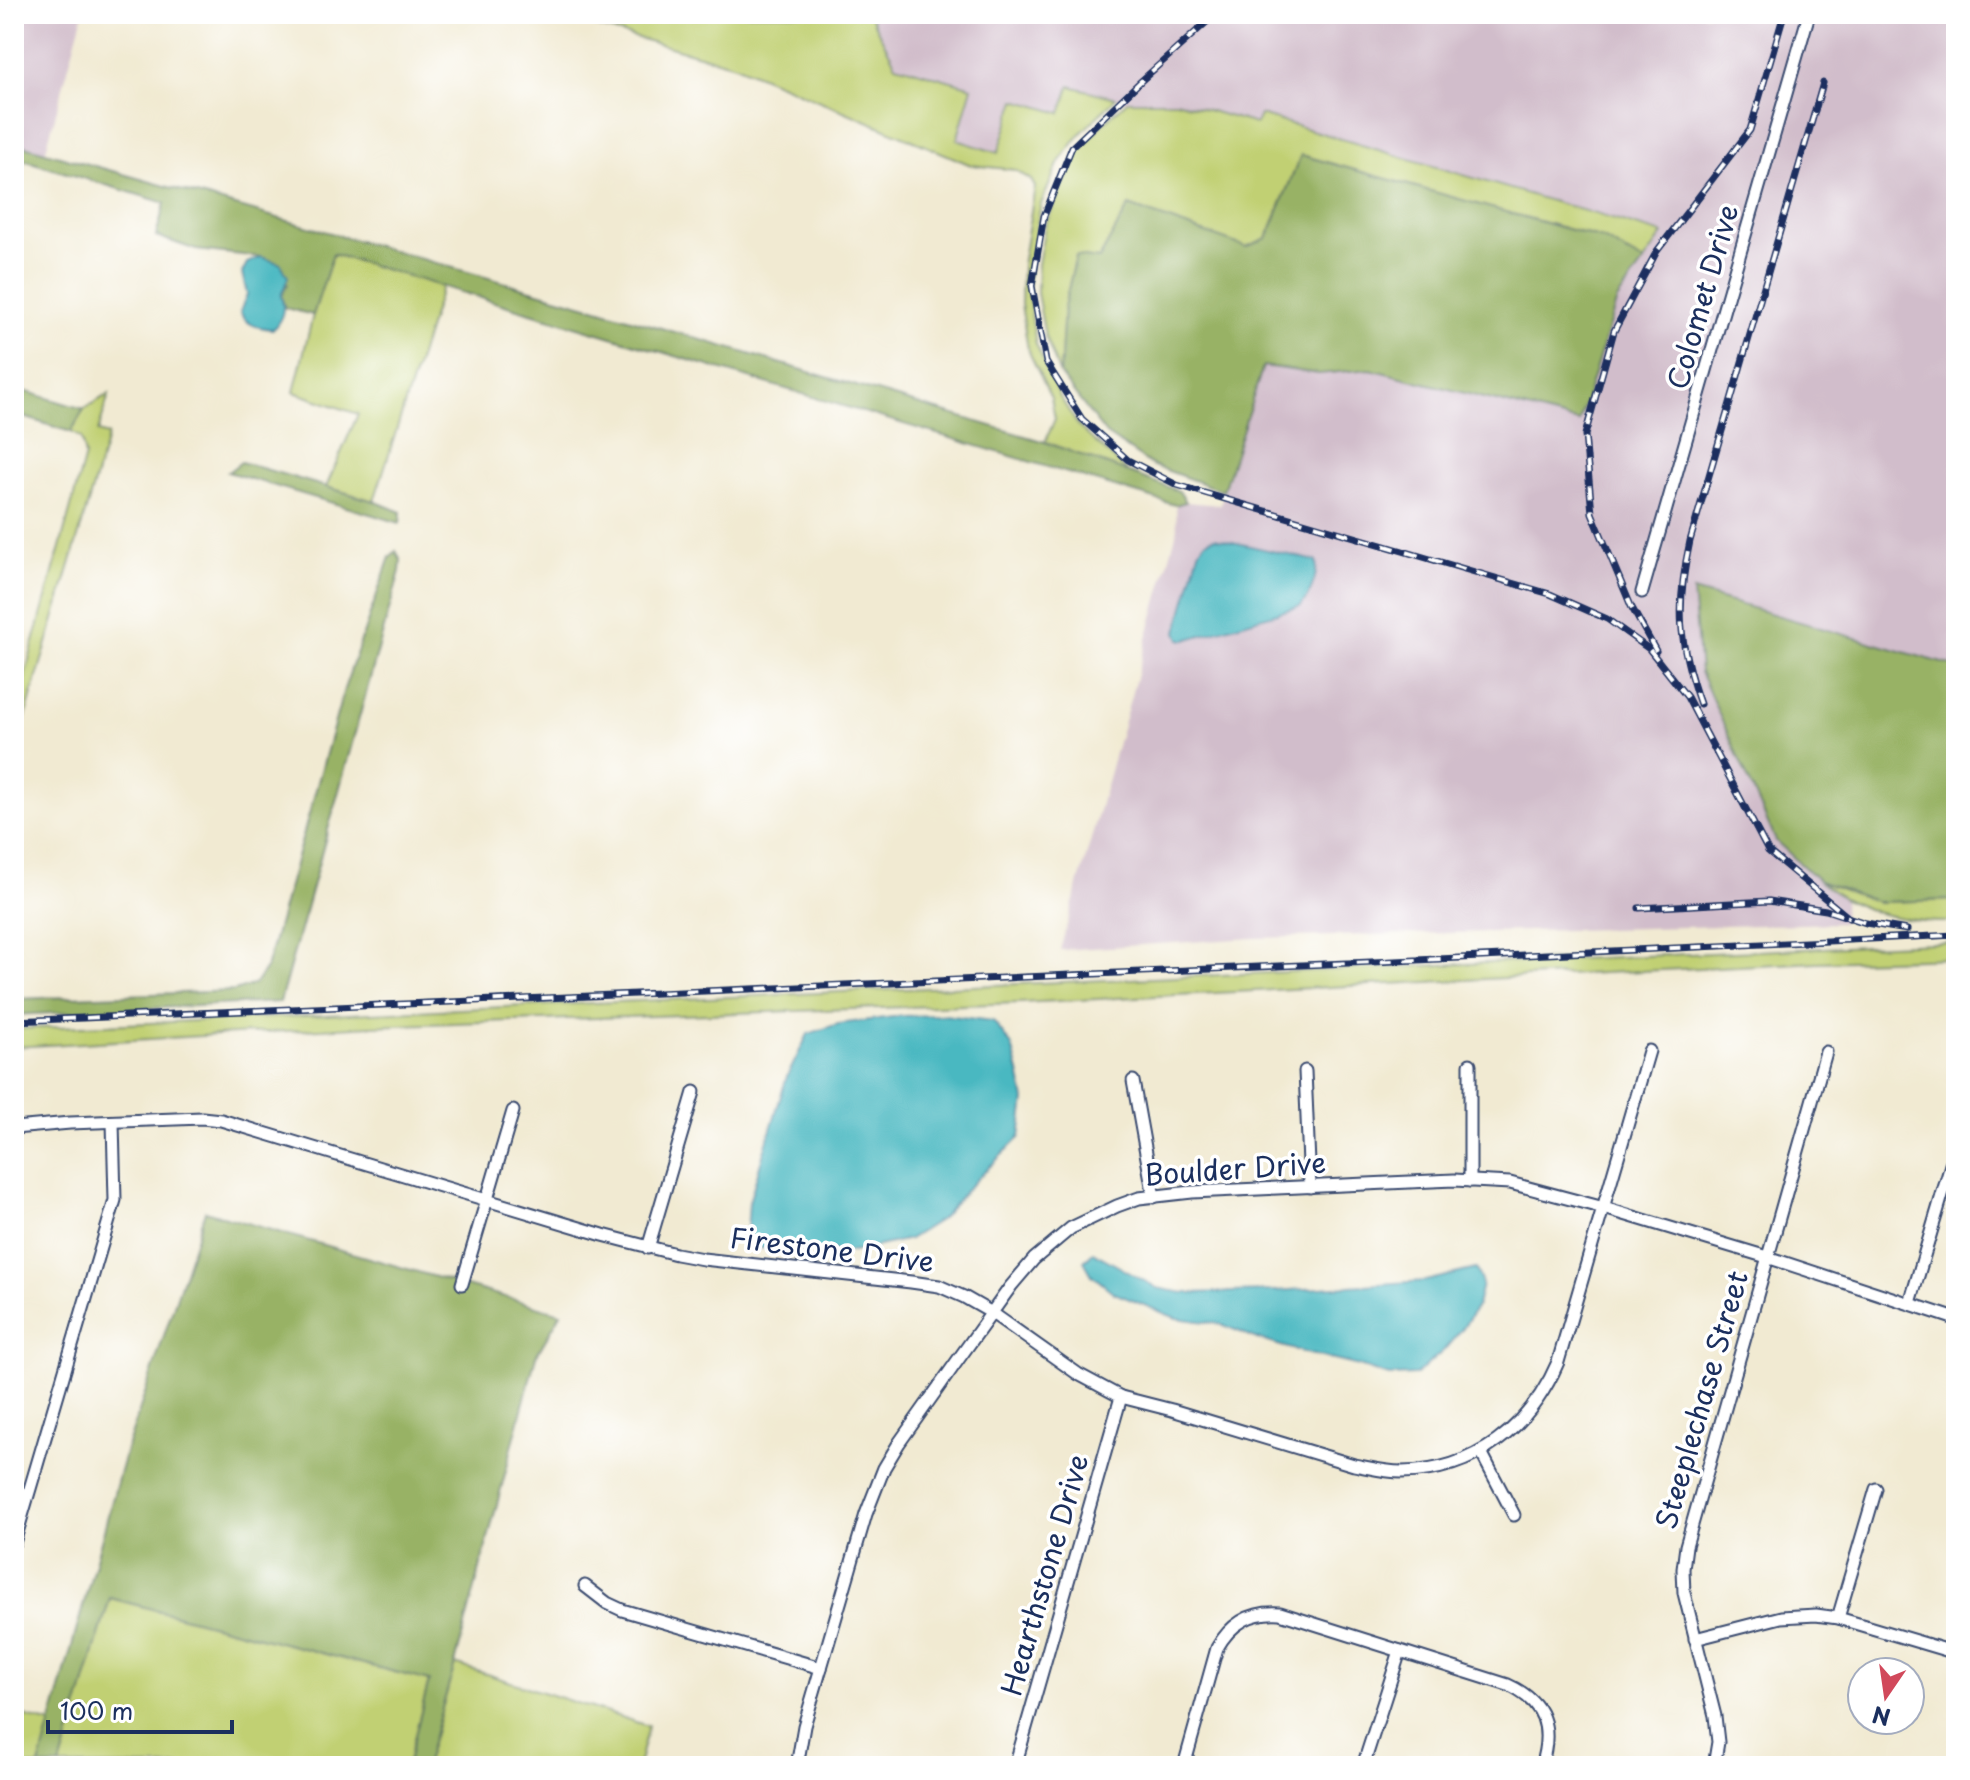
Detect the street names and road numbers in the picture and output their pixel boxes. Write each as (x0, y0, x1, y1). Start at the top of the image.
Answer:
street label: Colomet Drive (1655, 199, 1748, 394)
street label: Boulder Drive (1143, 1140, 1327, 1195)
street label: Firestone Drive (728, 1215, 936, 1282)
street label: Steeplechase Street (1643, 1265, 1758, 1534)
street label: Hearthstone Drive (989, 1449, 1099, 1700)

